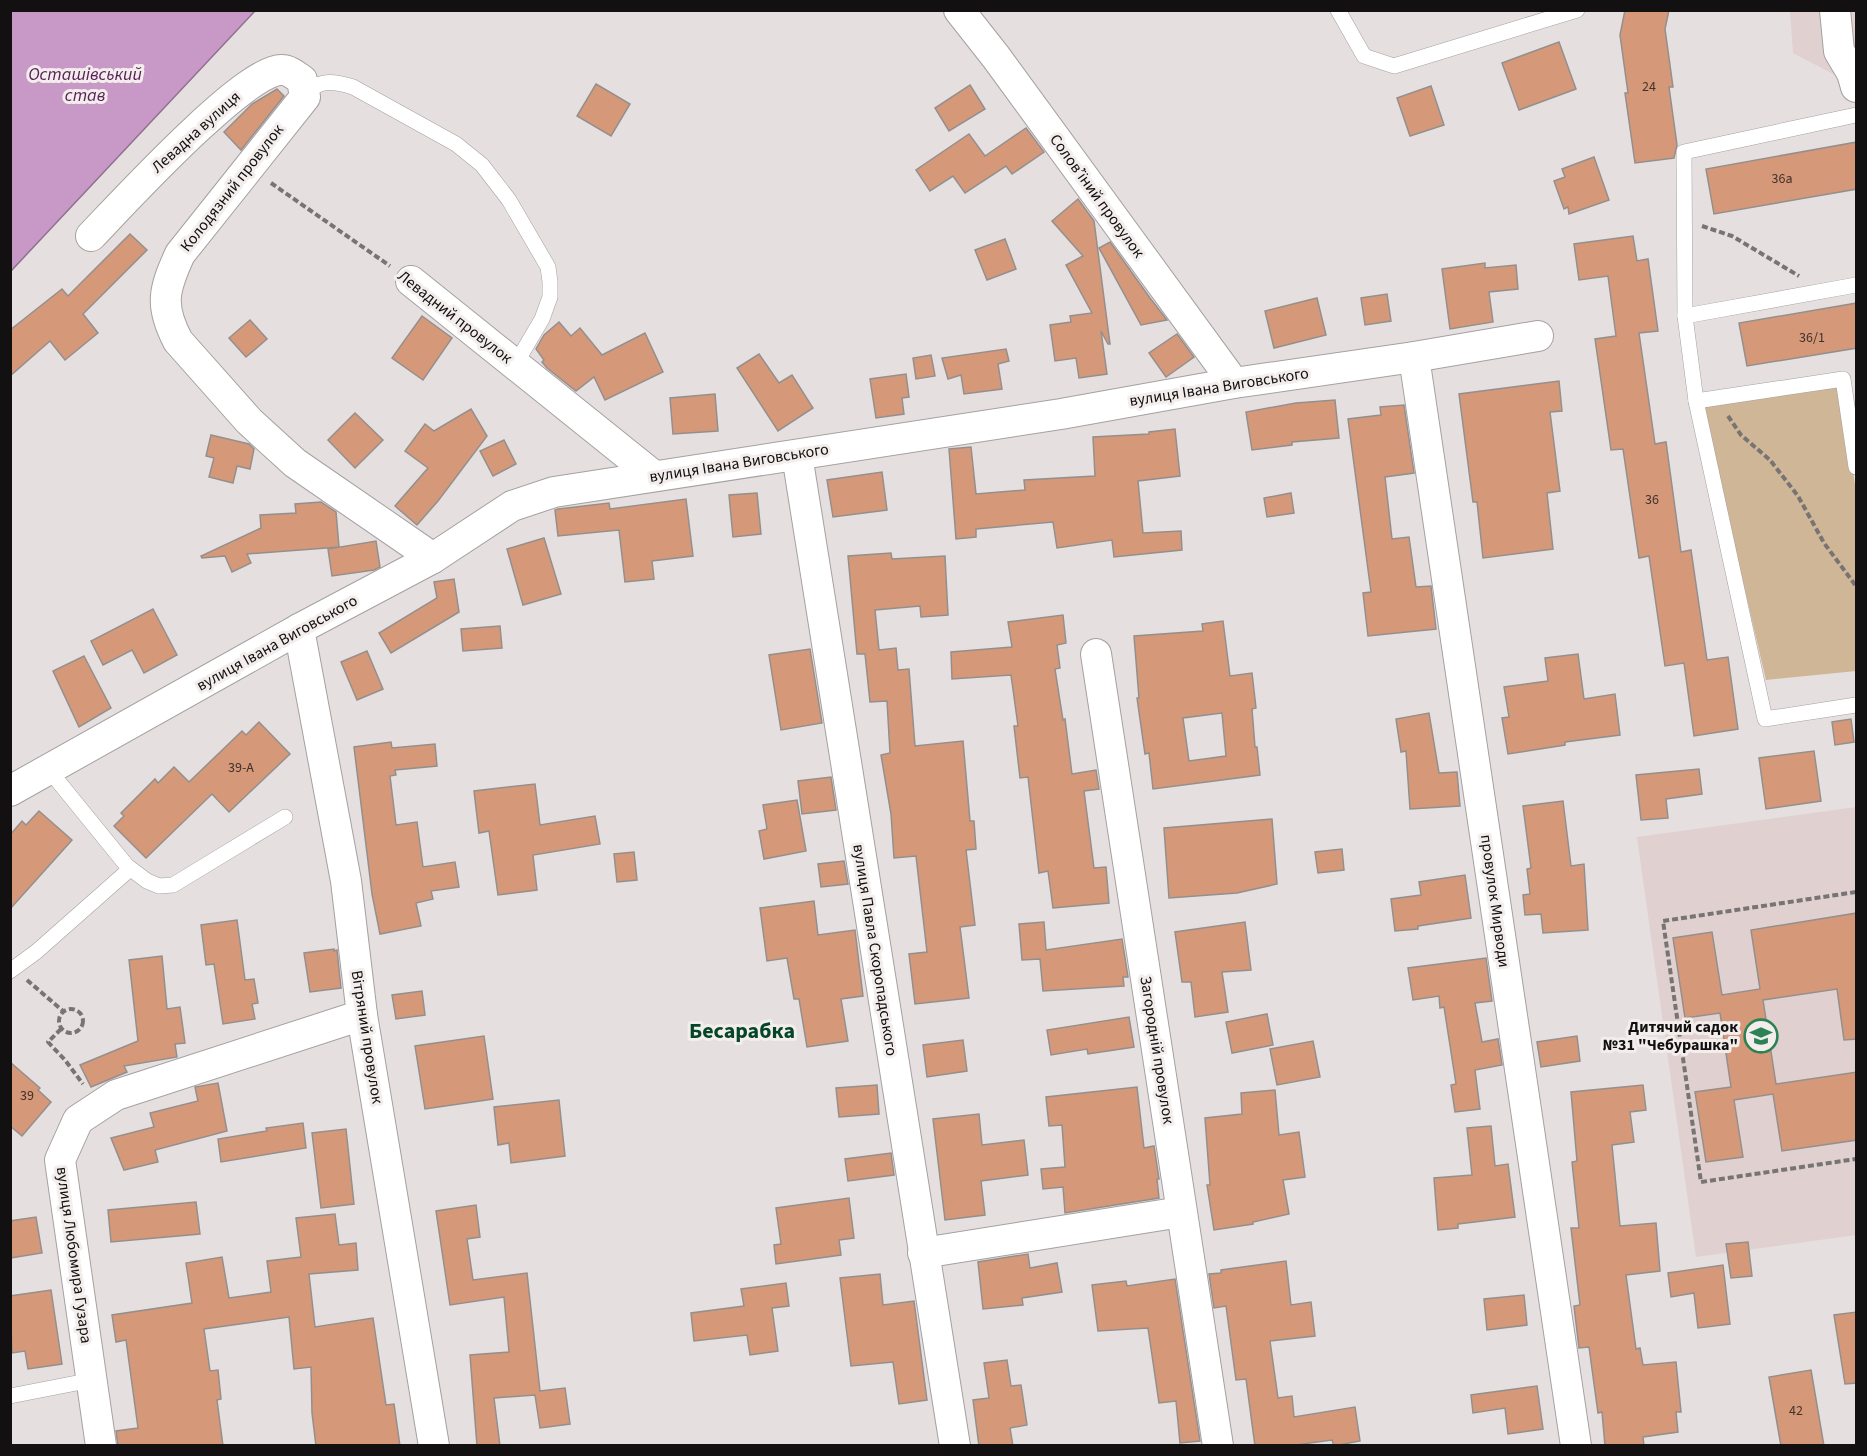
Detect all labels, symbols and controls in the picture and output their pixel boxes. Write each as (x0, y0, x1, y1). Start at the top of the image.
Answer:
water label: Осташівський став (28, 62, 142, 108)
house number: 24 (1642, 77, 1656, 97)
street label: Левадна вулиця (147, 86, 245, 178)
street label: Колодязний провулок (175, 120, 289, 256)
street label: Соловʼїний провулок (1045, 130, 1150, 263)
house number: 36а (1772, 169, 1792, 189)
street label: Левадний провулок (393, 265, 517, 369)
house number: 36/1 (1799, 328, 1825, 348)
street label: вулиця Івана Виговського (1128, 362, 1310, 412)
street label: вулиця Івана Виговського (648, 438, 830, 488)
house number: 36 (1645, 490, 1659, 510)
street label: вулиця Івана Виговського (192, 589, 362, 697)
house number: 39-А (228, 758, 254, 778)
street label: провулок Мирводи (1475, 833, 1515, 969)
street label: вулиця Павла Скоропадського (847, 843, 903, 1057)
street label: Вітряний провулок (346, 969, 388, 1105)
street label: Загородній провулок (1134, 974, 1180, 1126)
district label: Бесарабка (689, 1015, 795, 1047)
place label: Дитячий садок №31 "Чебурашка" (1603, 1016, 1738, 1056)
school or university icon: Дитячий садок №31 "Чебурашка" (1743, 1018, 1779, 1054)
house number: 39 (20, 1086, 34, 1106)
street label: вулиця Любомира Гузара (51, 1165, 97, 1345)
house number: 42 (1789, 1401, 1803, 1421)

